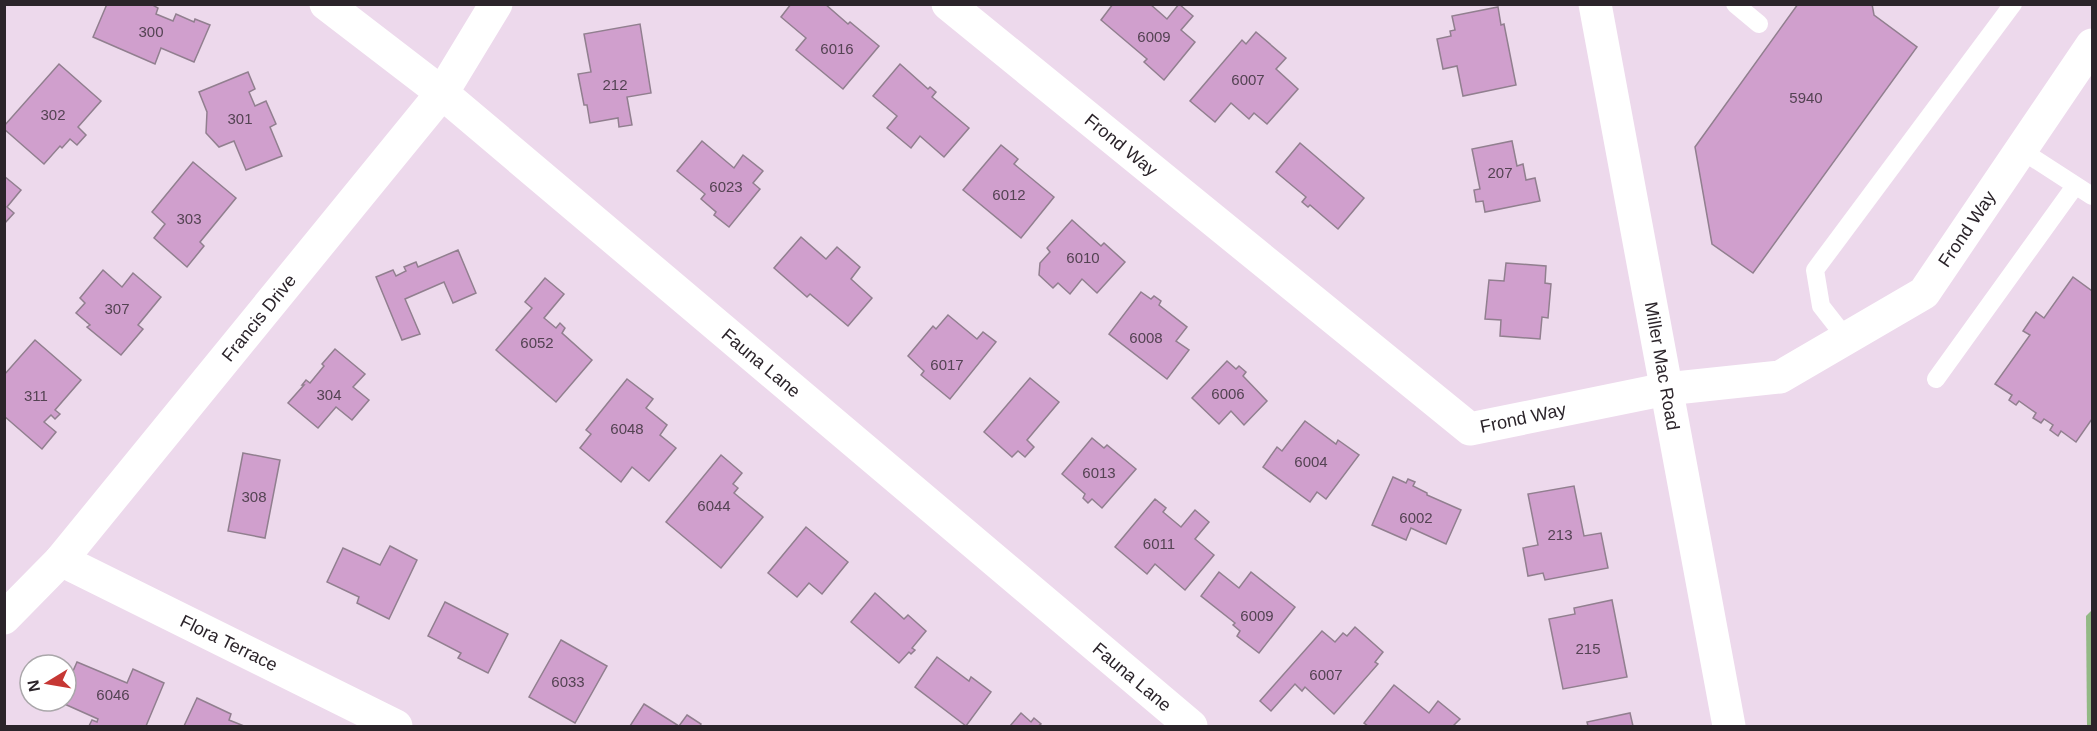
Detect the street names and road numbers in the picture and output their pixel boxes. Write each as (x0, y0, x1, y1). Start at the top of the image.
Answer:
street label: Frond Way (1081, 110, 1161, 180)
street label: Frond Way (1934, 187, 2000, 271)
street label: Francis Drive (218, 271, 300, 365)
street label: Miller Mac Road (1641, 300, 1683, 432)
street label: Fauna Lane (718, 324, 804, 402)
street label: Frond Way (1478, 399, 1568, 437)
street label: Flora Terrace (177, 611, 281, 675)
street label: Fauna Lane (1089, 638, 1175, 716)

